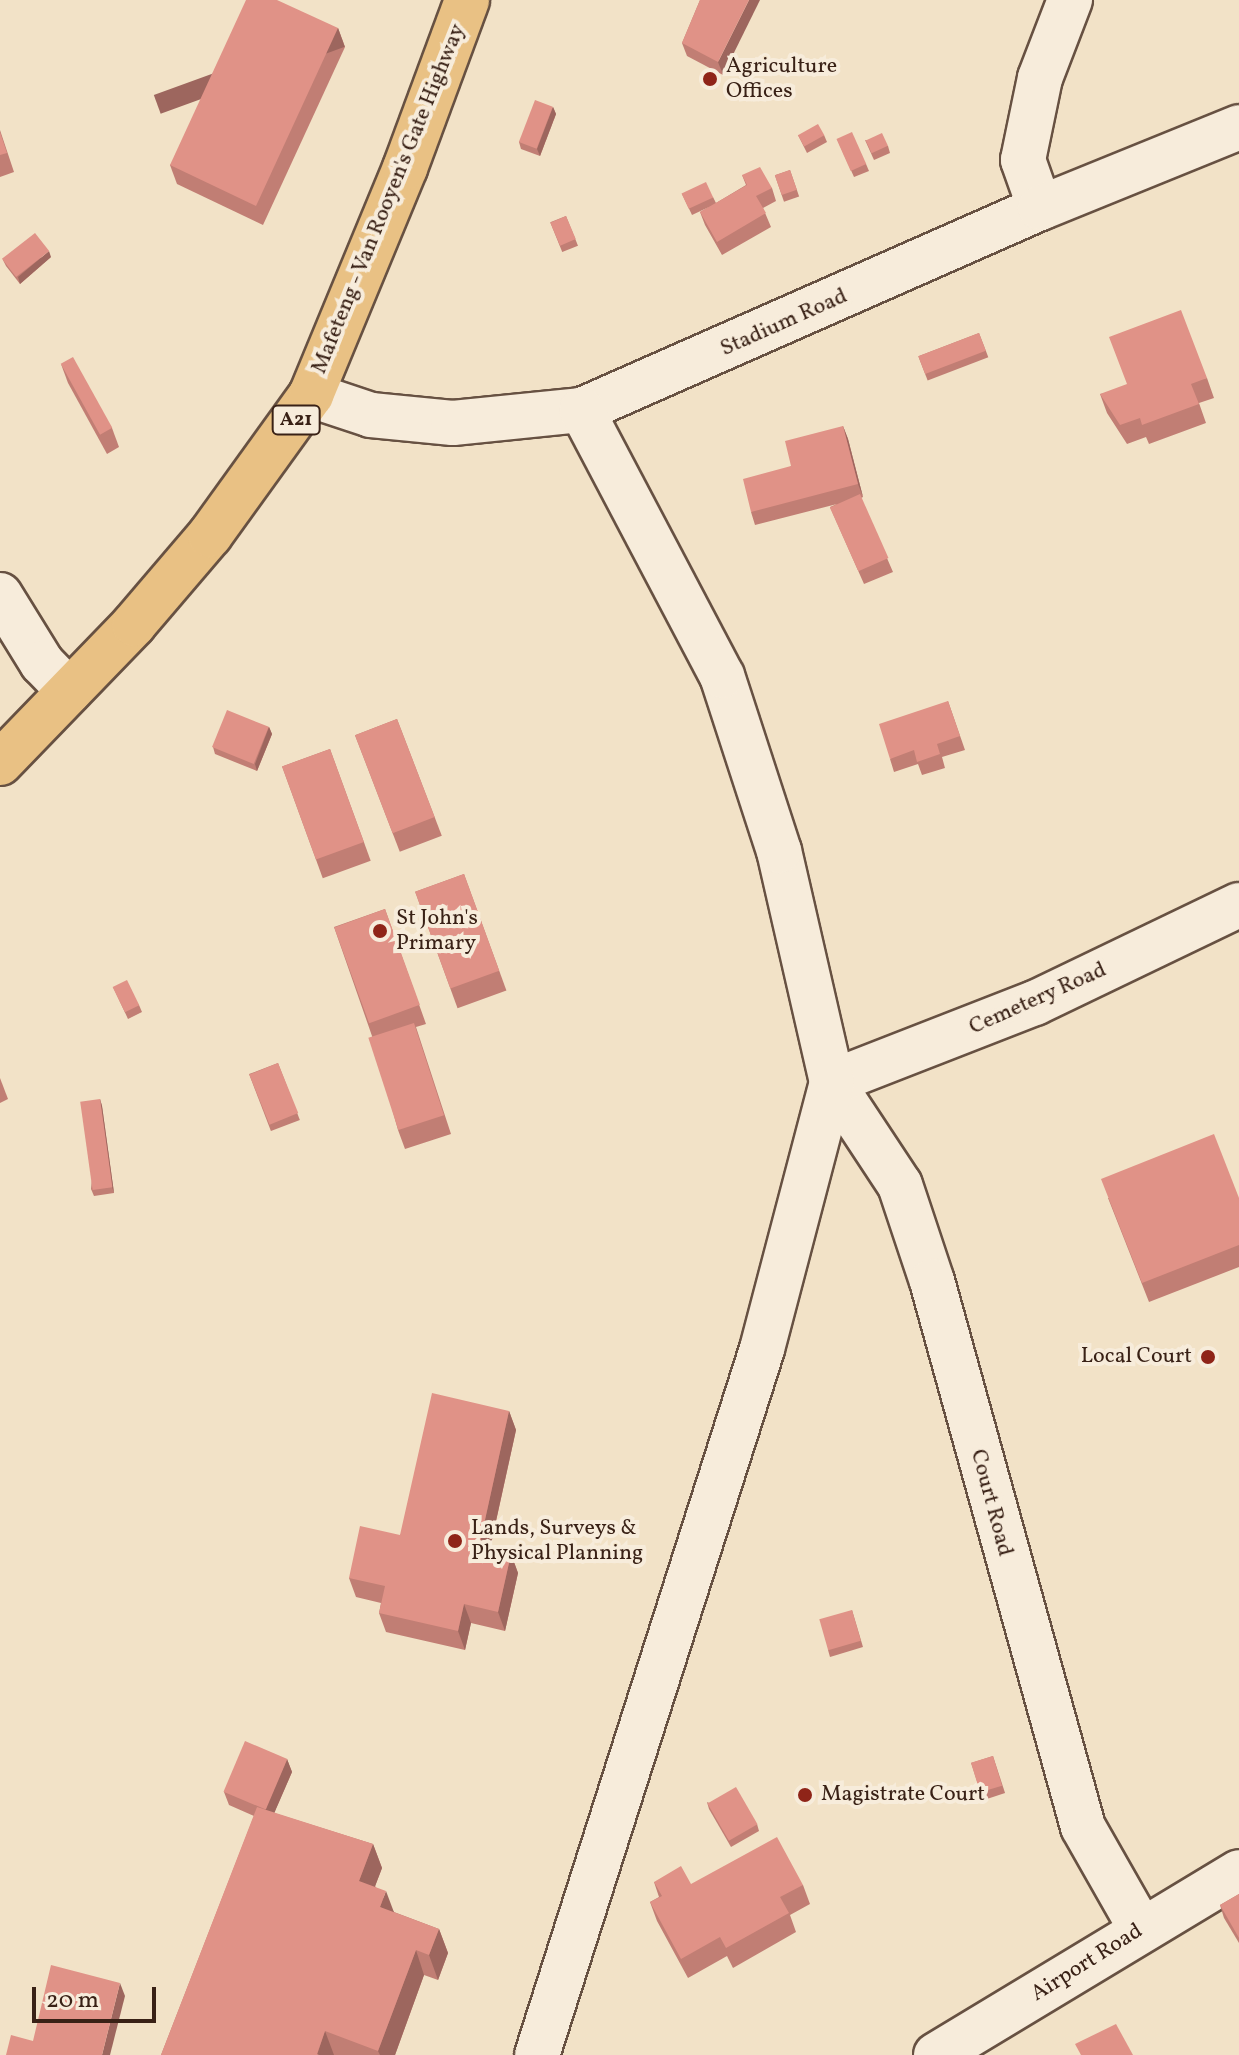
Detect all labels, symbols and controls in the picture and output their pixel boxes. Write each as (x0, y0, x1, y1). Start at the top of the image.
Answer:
street label: Mafeteng - Van Rooyen's Gate Highway (306, 20, 472, 378)
place label: Agriculture Offices (726, 53, 837, 104)
marker: Agriculture Offices (701, 70, 719, 88)
street label: Stadium Road (717, 283, 851, 363)
road number: A21 (270, 404, 322, 436)
place label: St John's Primary (396, 905, 478, 956)
marker: St John's Primary (371, 922, 389, 940)
street label: Cemetery Road (965, 957, 1111, 1041)
place label: Local Court (1081, 1344, 1192, 1370)
marker: Local Court (1199, 1348, 1217, 1366)
street label: Court Road (964, 1447, 1018, 1559)
place label: Lands, Surveys & Physical Planning (471, 1515, 643, 1566)
marker: Lands, Surveys & Physical Planning (446, 1532, 464, 1550)
place label: Magistrate Court (821, 1782, 985, 1808)
marker: Magistrate Court (796, 1786, 814, 1804)
street label: Airport Road (1026, 1918, 1148, 2008)
scale bar (36, 1971, 160, 2021)
text: 20 m (46, 1984, 99, 2018)

